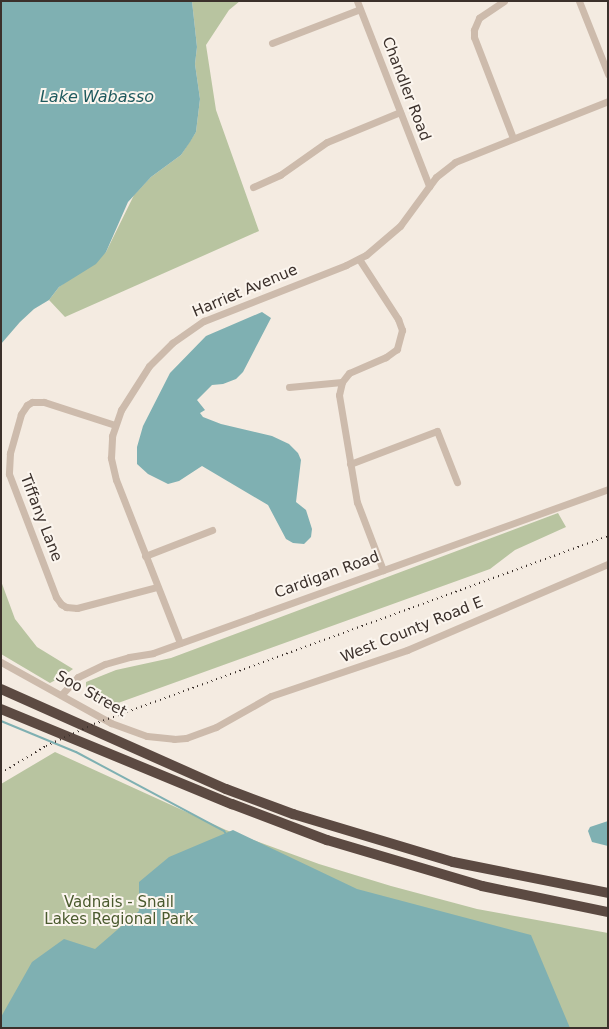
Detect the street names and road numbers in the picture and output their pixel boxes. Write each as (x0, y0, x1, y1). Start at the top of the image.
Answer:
street label: Chandler Road (378, 34, 434, 144)
street label: Harriet Avenue (190, 261, 300, 321)
street label: Tiffany Lane (16, 472, 66, 564)
street label: Cardigan Road (272, 548, 382, 602)
street label: West County Road E (338, 593, 486, 667)
street label: Soo Street (52, 667, 130, 721)

